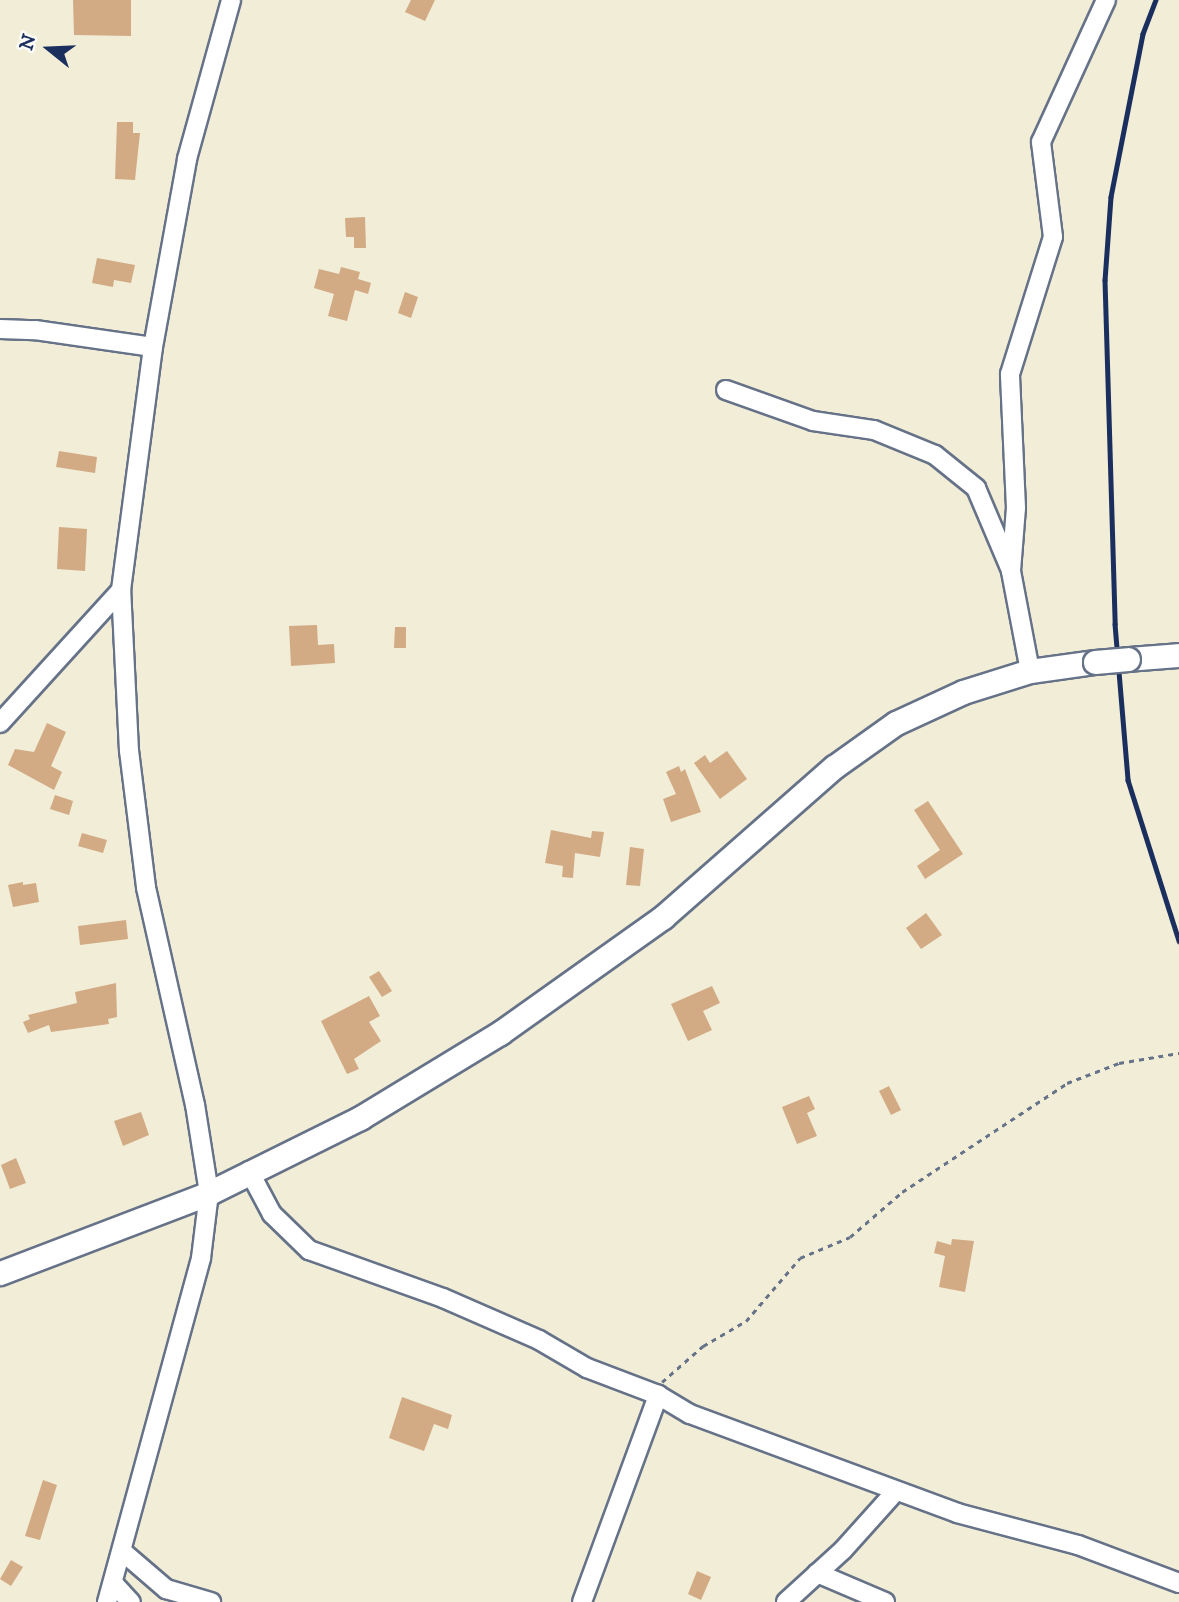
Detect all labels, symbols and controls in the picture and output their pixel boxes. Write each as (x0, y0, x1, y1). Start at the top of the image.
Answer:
north arrow (14, 14, 84, 84)
text: N (15, 31, 42, 53)

